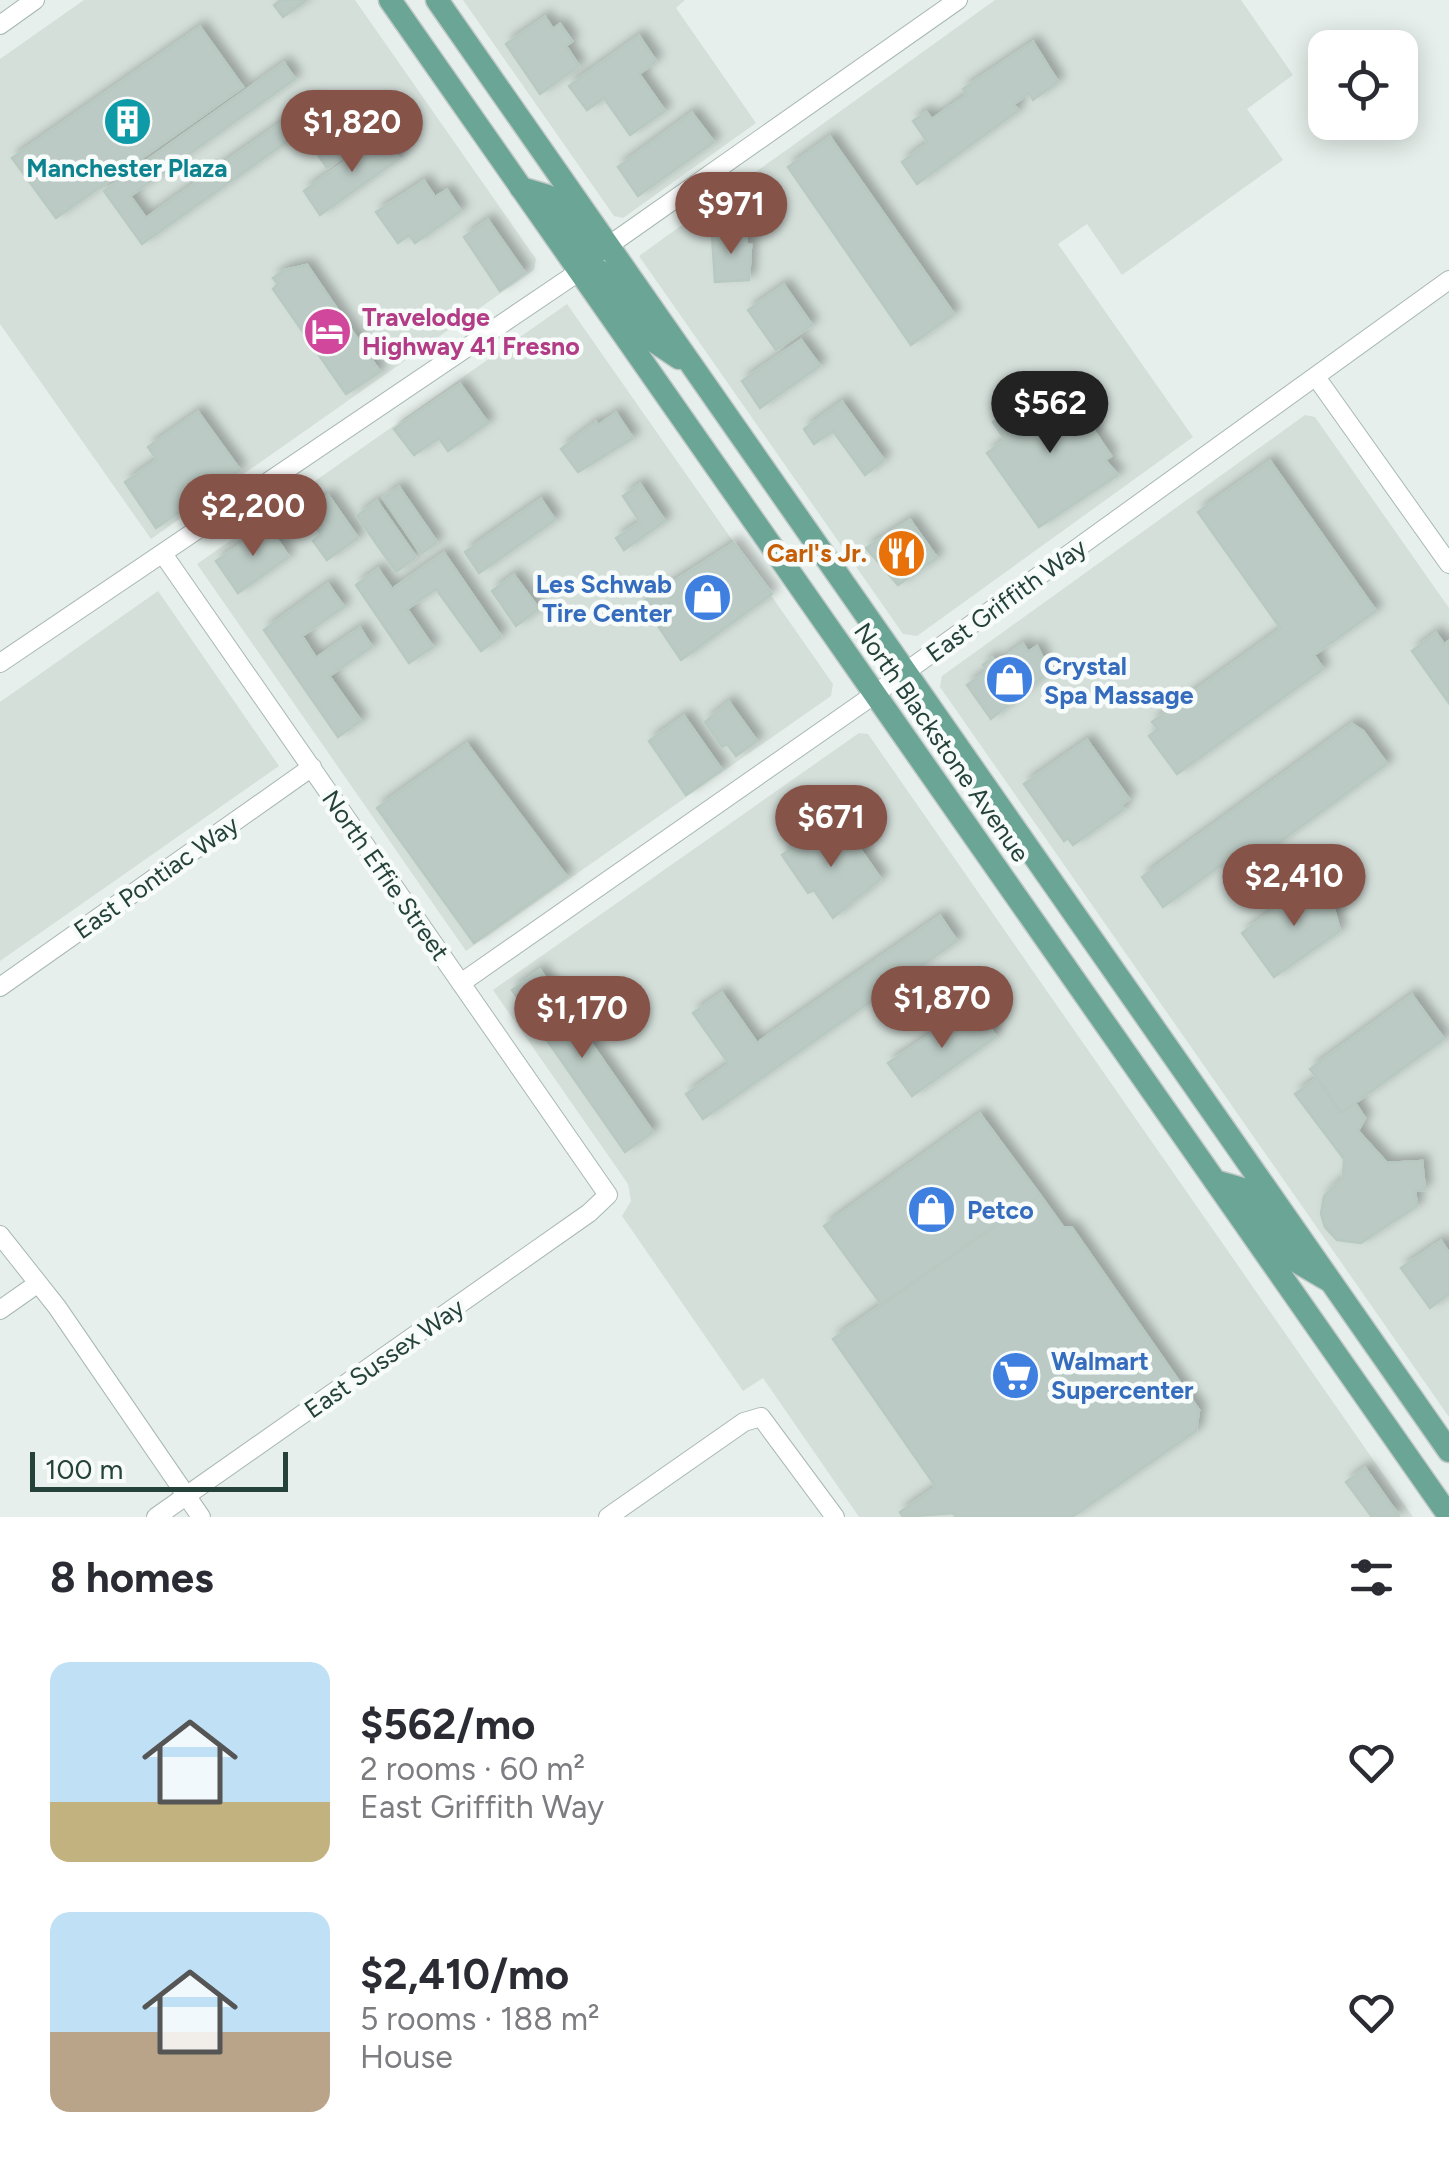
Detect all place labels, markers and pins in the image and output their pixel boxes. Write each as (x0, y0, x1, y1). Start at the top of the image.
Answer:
pin: $1,820 (271, 90, 433, 175)
building icon: Manchester Plaza (101, 96, 153, 148)
place label: Manchester Plaza (26, 153, 228, 183)
pin: $971 (672, 172, 790, 257)
place label: Travelodge Highway 41 Fresno (362, 302, 580, 361)
hotel icon: Travelodge Highway 41 Fresno (301, 305, 353, 357)
pin: $562 (991, 371, 1109, 456)
pin: $2,200 (172, 474, 334, 559)
restaurant icon: Carl's Jr. (876, 527, 928, 579)
place label: Carl's Jr. (767, 538, 867, 568)
place label: Les Schwab Tire Center (536, 569, 673, 628)
shop icon: Les Schwab Tire Center (681, 572, 733, 624)
place label: Crystal Spa Massage (1044, 651, 1194, 710)
shop icon: Crystal Spa Massage (983, 654, 1035, 706)
pin: $671 (772, 785, 890, 870)
pin: $2,410 (1213, 844, 1375, 929)
pin: $1,870 (861, 966, 1023, 1051)
pin: $1,170 (501, 976, 663, 1061)
shop icon: Petco (906, 1184, 958, 1236)
place label: Petco (967, 1195, 1034, 1225)
place label: Walmart Supercenter (1051, 1346, 1194, 1405)
supermarket icon: Walmart Supercenter (990, 1349, 1042, 1401)

